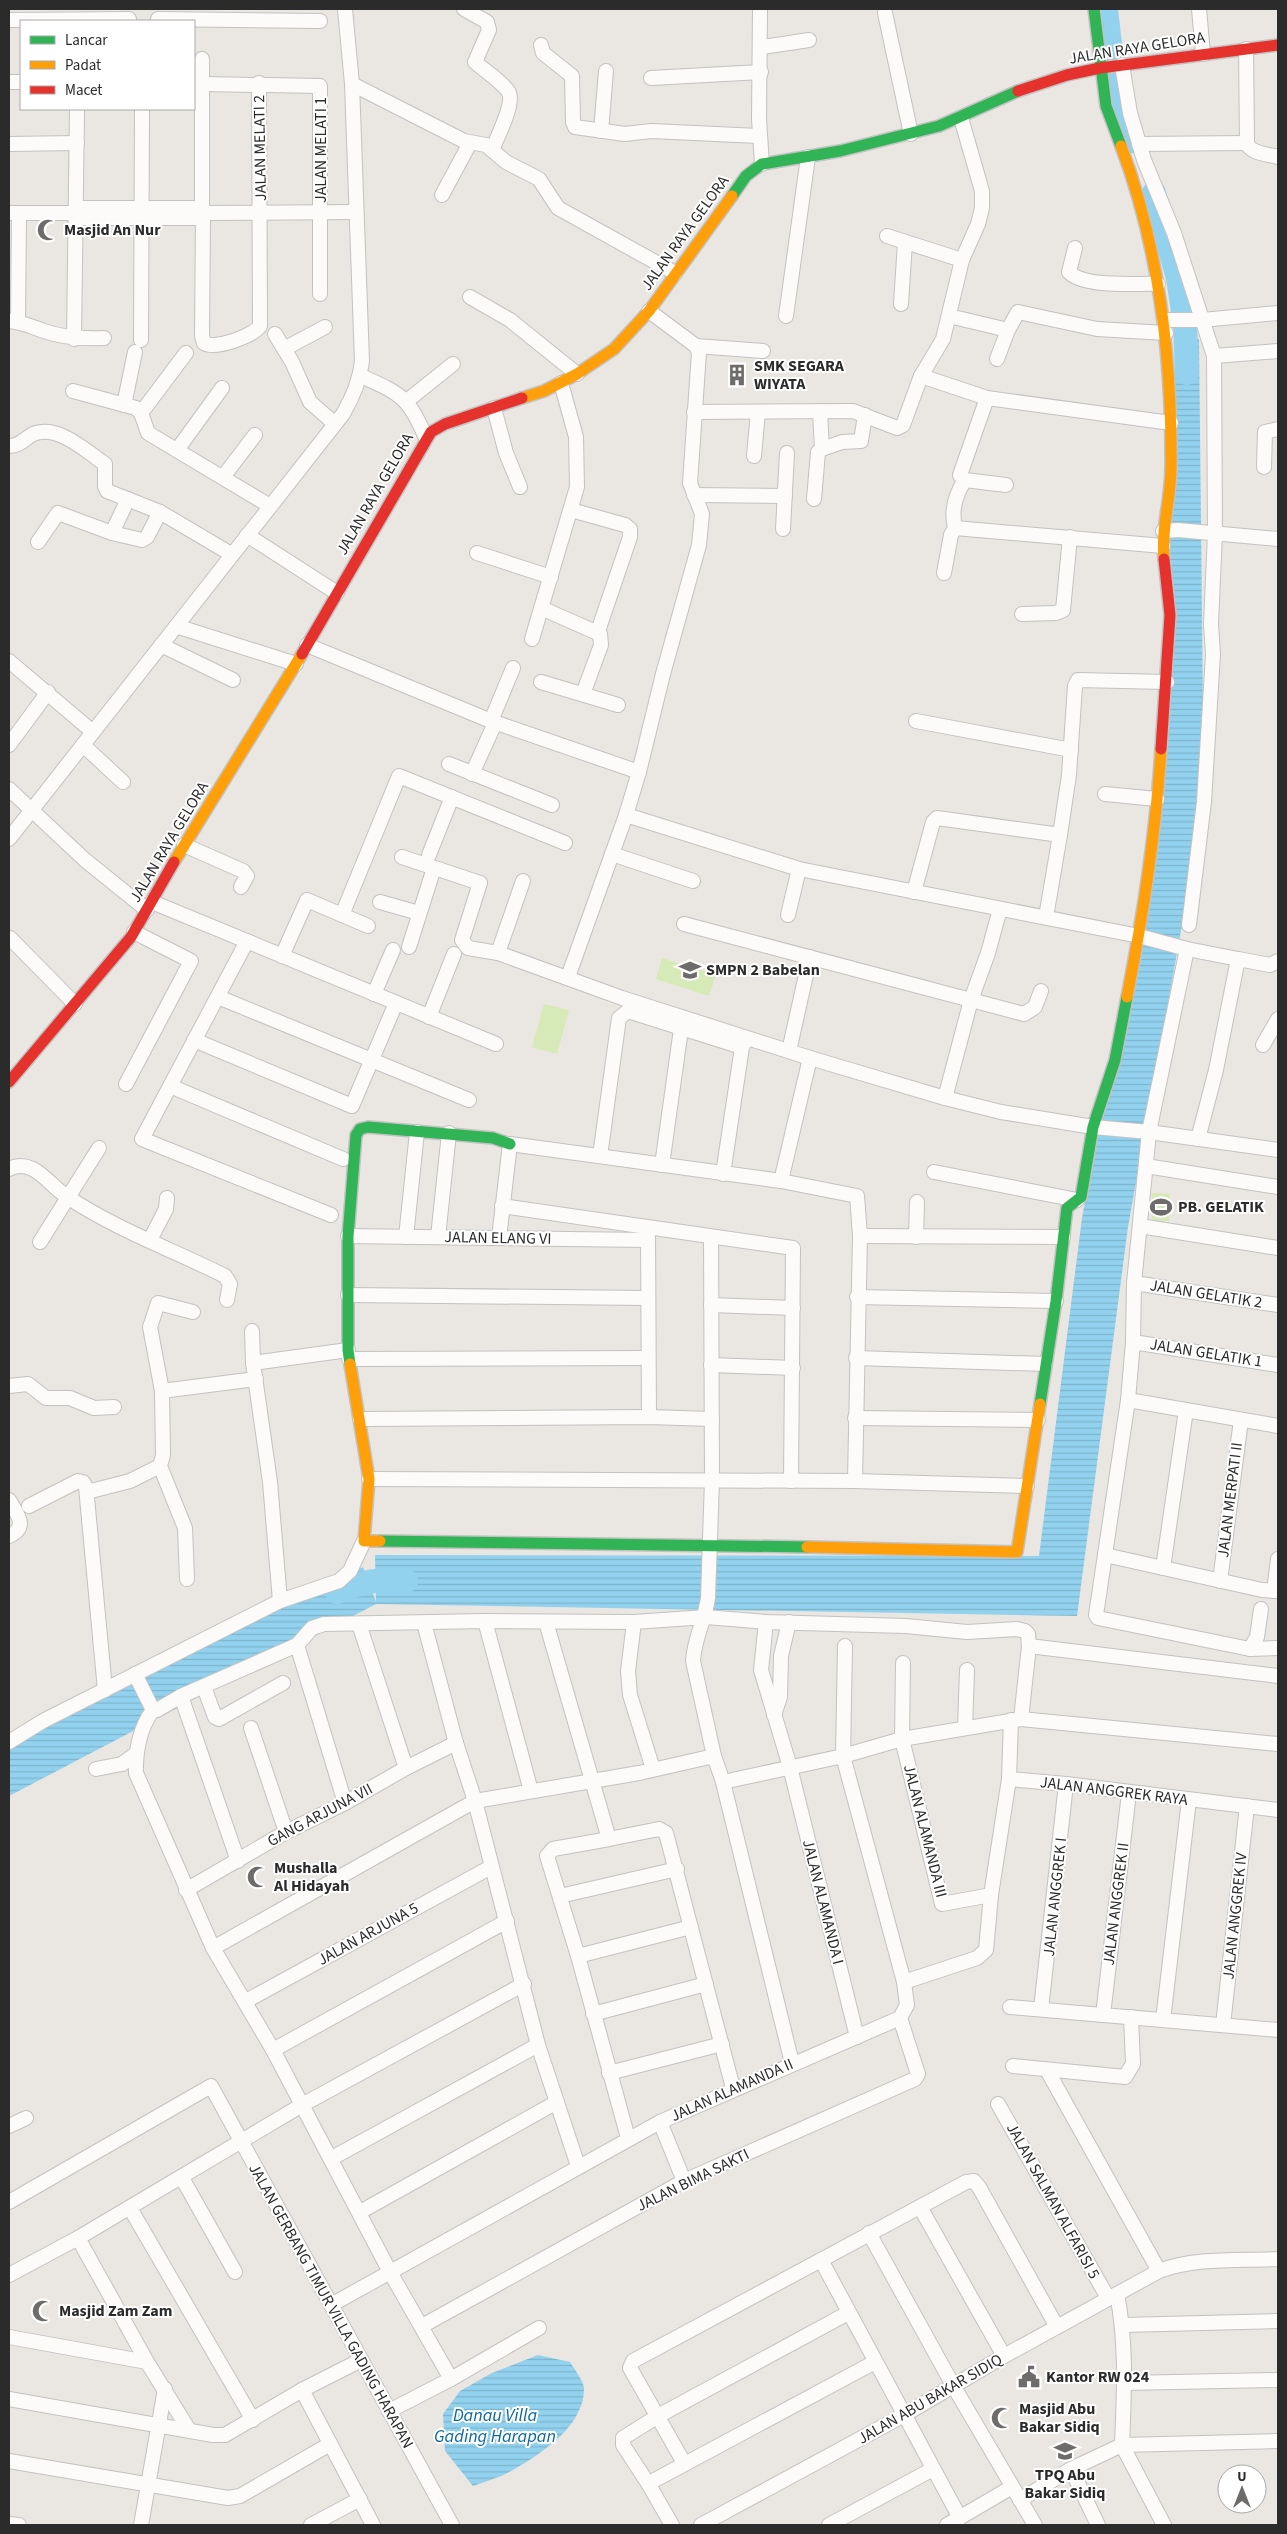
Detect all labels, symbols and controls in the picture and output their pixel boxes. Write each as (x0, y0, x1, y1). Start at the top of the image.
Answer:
legend (20, 20, 195, 110)
street label: JALAN RAYA GELORA (1068, 26, 1207, 70)
text: Lancar (65, 30, 108, 51)
text: Padat (65, 55, 101, 76)
text: Macet (65, 80, 102, 101)
street label: JALAN MELATI 2 (248, 95, 272, 201)
street label: JALAN MELATI 1 (310, 97, 332, 203)
street label: JALAN RAYA GELORA (636, 171, 734, 295)
mosque icon: Masjid An Nur (35, 217, 61, 243)
place label: Masjid An Nur (64, 219, 161, 241)
place label: SMK SEGARA WIYATA (754, 355, 845, 395)
building icon: SMK SEGARA WIYATA (724, 362, 750, 388)
street label: JALAN RAYA GELORA (331, 429, 419, 559)
street label: JALAN RAYA GELORA (124, 777, 214, 906)
school or university icon: SMPN 2 Babelan (677, 957, 703, 983)
place label: SMPN 2 Babelan (706, 959, 820, 981)
sports icon: PB. GELATIK (1148, 1194, 1174, 1220)
place label: PB. GELATIK (1178, 1196, 1264, 1218)
street label: JALAN ELANG VI (444, 1226, 552, 1250)
street label: JALAN GELATIK 2 (1148, 1274, 1264, 1314)
street label: JALAN GELATIK 1 (1148, 1333, 1264, 1373)
street label: JALAN MERPATI II (1212, 1441, 1248, 1559)
street label: JALAN ALAMANDA III (898, 1762, 952, 1900)
street label: JALAN ANGGREK RAYA (1039, 1771, 1189, 1811)
street label: GANG ARJUNA VII (263, 1778, 377, 1852)
street label: JALAN ANGGREK I (1038, 1836, 1072, 1958)
street label: JALAN ALAMANDA I (797, 1837, 849, 1967)
street label: JALAN ANGGREK II (1098, 1841, 1134, 1967)
street label: JALAN ANGGREK IV (1217, 1851, 1253, 1981)
place label: Mushalla Al Hidayah (273, 1857, 349, 1897)
mosque icon: Mushalla Al Hidayah (245, 1864, 271, 1890)
street label: JALAN ARJUNA 5 (314, 1897, 422, 1971)
street label: JALAN ALAMANDA II (667, 2053, 797, 2127)
street label: JALAN SALMAN ALFARISI 5 (1001, 2119, 1105, 2283)
street label: JALAN BIMA SAKTI (633, 2143, 753, 2217)
street label: JALAN GERBANG TIMUR VILLA GADING HARAPAN (243, 2160, 419, 2452)
mosque icon: Masjid Zam Zam (30, 2298, 56, 2324)
place label: Masjid Zam Zam (59, 2300, 172, 2322)
street label: JALAN ABU BAKAR SIDIQ (854, 2348, 1007, 2449)
public building icon: Kantor RW 024 (1016, 2364, 1042, 2390)
place label: Kantor RW 024 (1046, 2366, 1150, 2388)
place label: Masjid Abu Bakar Sidiq (1019, 2398, 1100, 2438)
water label: Danau Villa Gading Harapan (434, 2403, 556, 2449)
mosque icon: Masjid Abu Bakar Sidiq (989, 2405, 1015, 2431)
school or university icon: TPQ Abu Bakar Sidiq (1052, 2438, 1078, 2464)
place label: TPQ Abu Bakar Sidiq (1025, 2464, 1105, 2504)
north arrow (1217, 2464, 1267, 2514)
text: U (1237, 2467, 1247, 2487)

